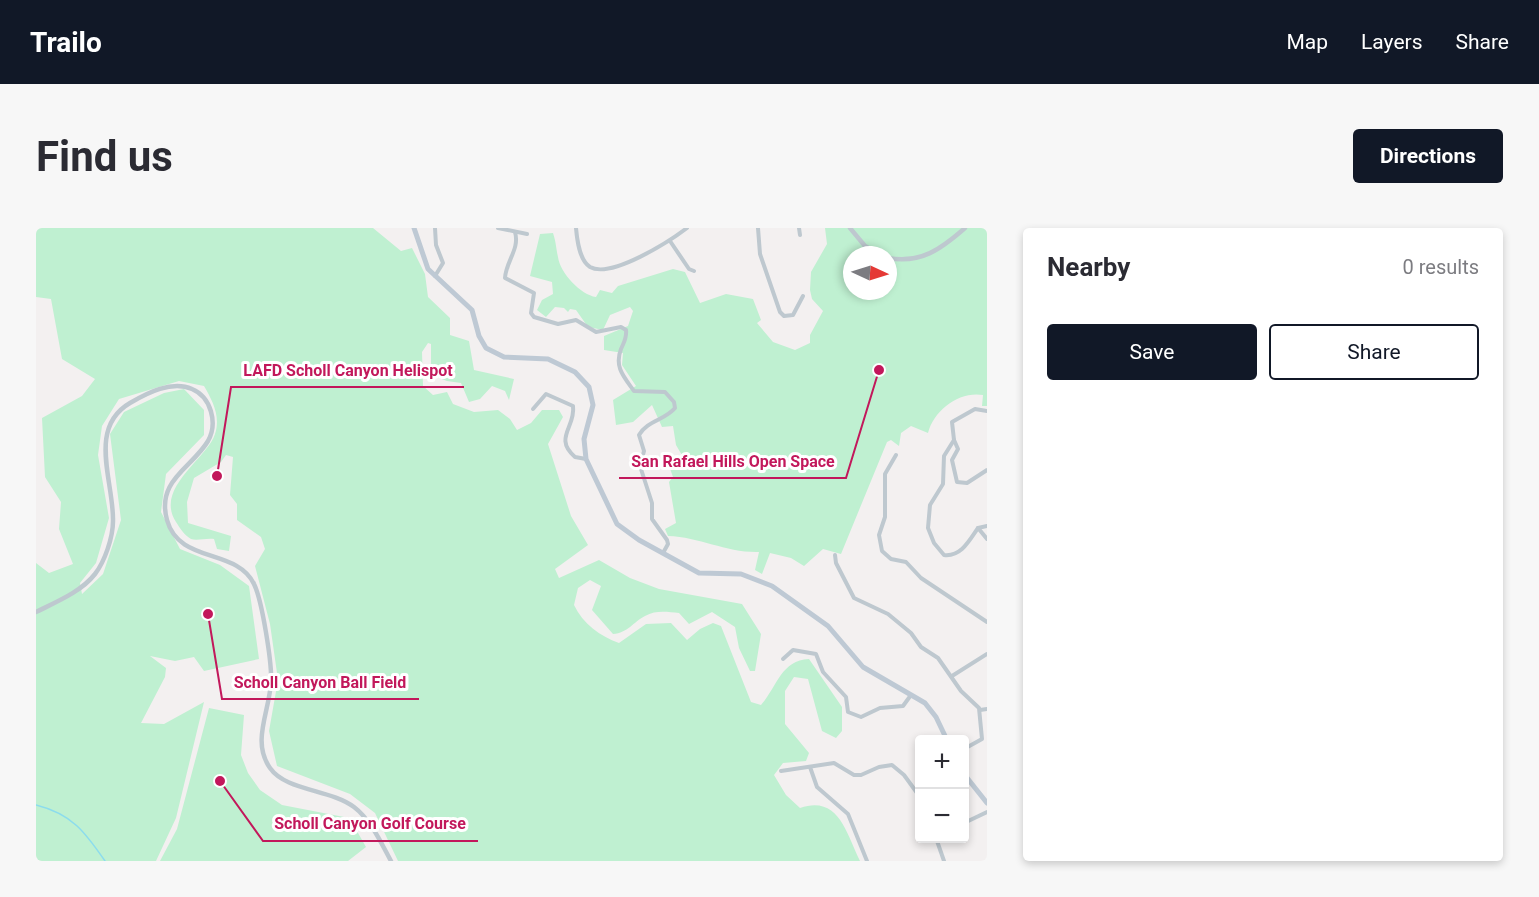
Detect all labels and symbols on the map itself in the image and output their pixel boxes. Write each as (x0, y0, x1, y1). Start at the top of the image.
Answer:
north arrow (843, 246, 897, 300)
callout: LAFD Scholl Canyon Helispot (231, 353, 464, 387)
text: LAFD Scholl Canyon Helispot (243, 361, 453, 380)
callout: San Rafael Hills Open Space (619, 444, 846, 478)
text: San Rafael Hills Open Space (631, 452, 835, 471)
callout: Scholl Canyon Ball Field (222, 665, 419, 699)
text: Scholl Canyon Ball Field (234, 673, 406, 692)
callout: Scholl Canyon Golf Course (263, 807, 478, 841)
text: Scholl Canyon Golf Course (274, 814, 466, 833)

